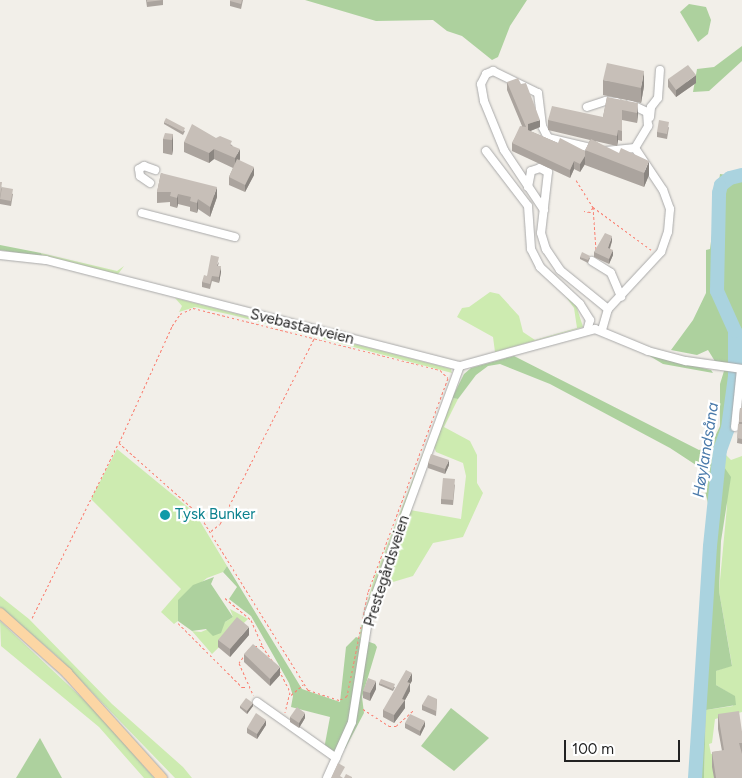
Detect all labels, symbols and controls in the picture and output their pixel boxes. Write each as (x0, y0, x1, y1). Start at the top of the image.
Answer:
street label: Svebastadveien (248, 305, 356, 349)
water label: Høylandsåna (689, 401, 723, 499)
place label: Tysk Bunker (175, 506, 255, 524)
marker: Tysk Bunker (159, 509, 171, 521)
street label: Prestegårdsveien (361, 513, 413, 629)
scale bar (567, 730, 683, 762)
text: 100 m (572, 740, 614, 758)

